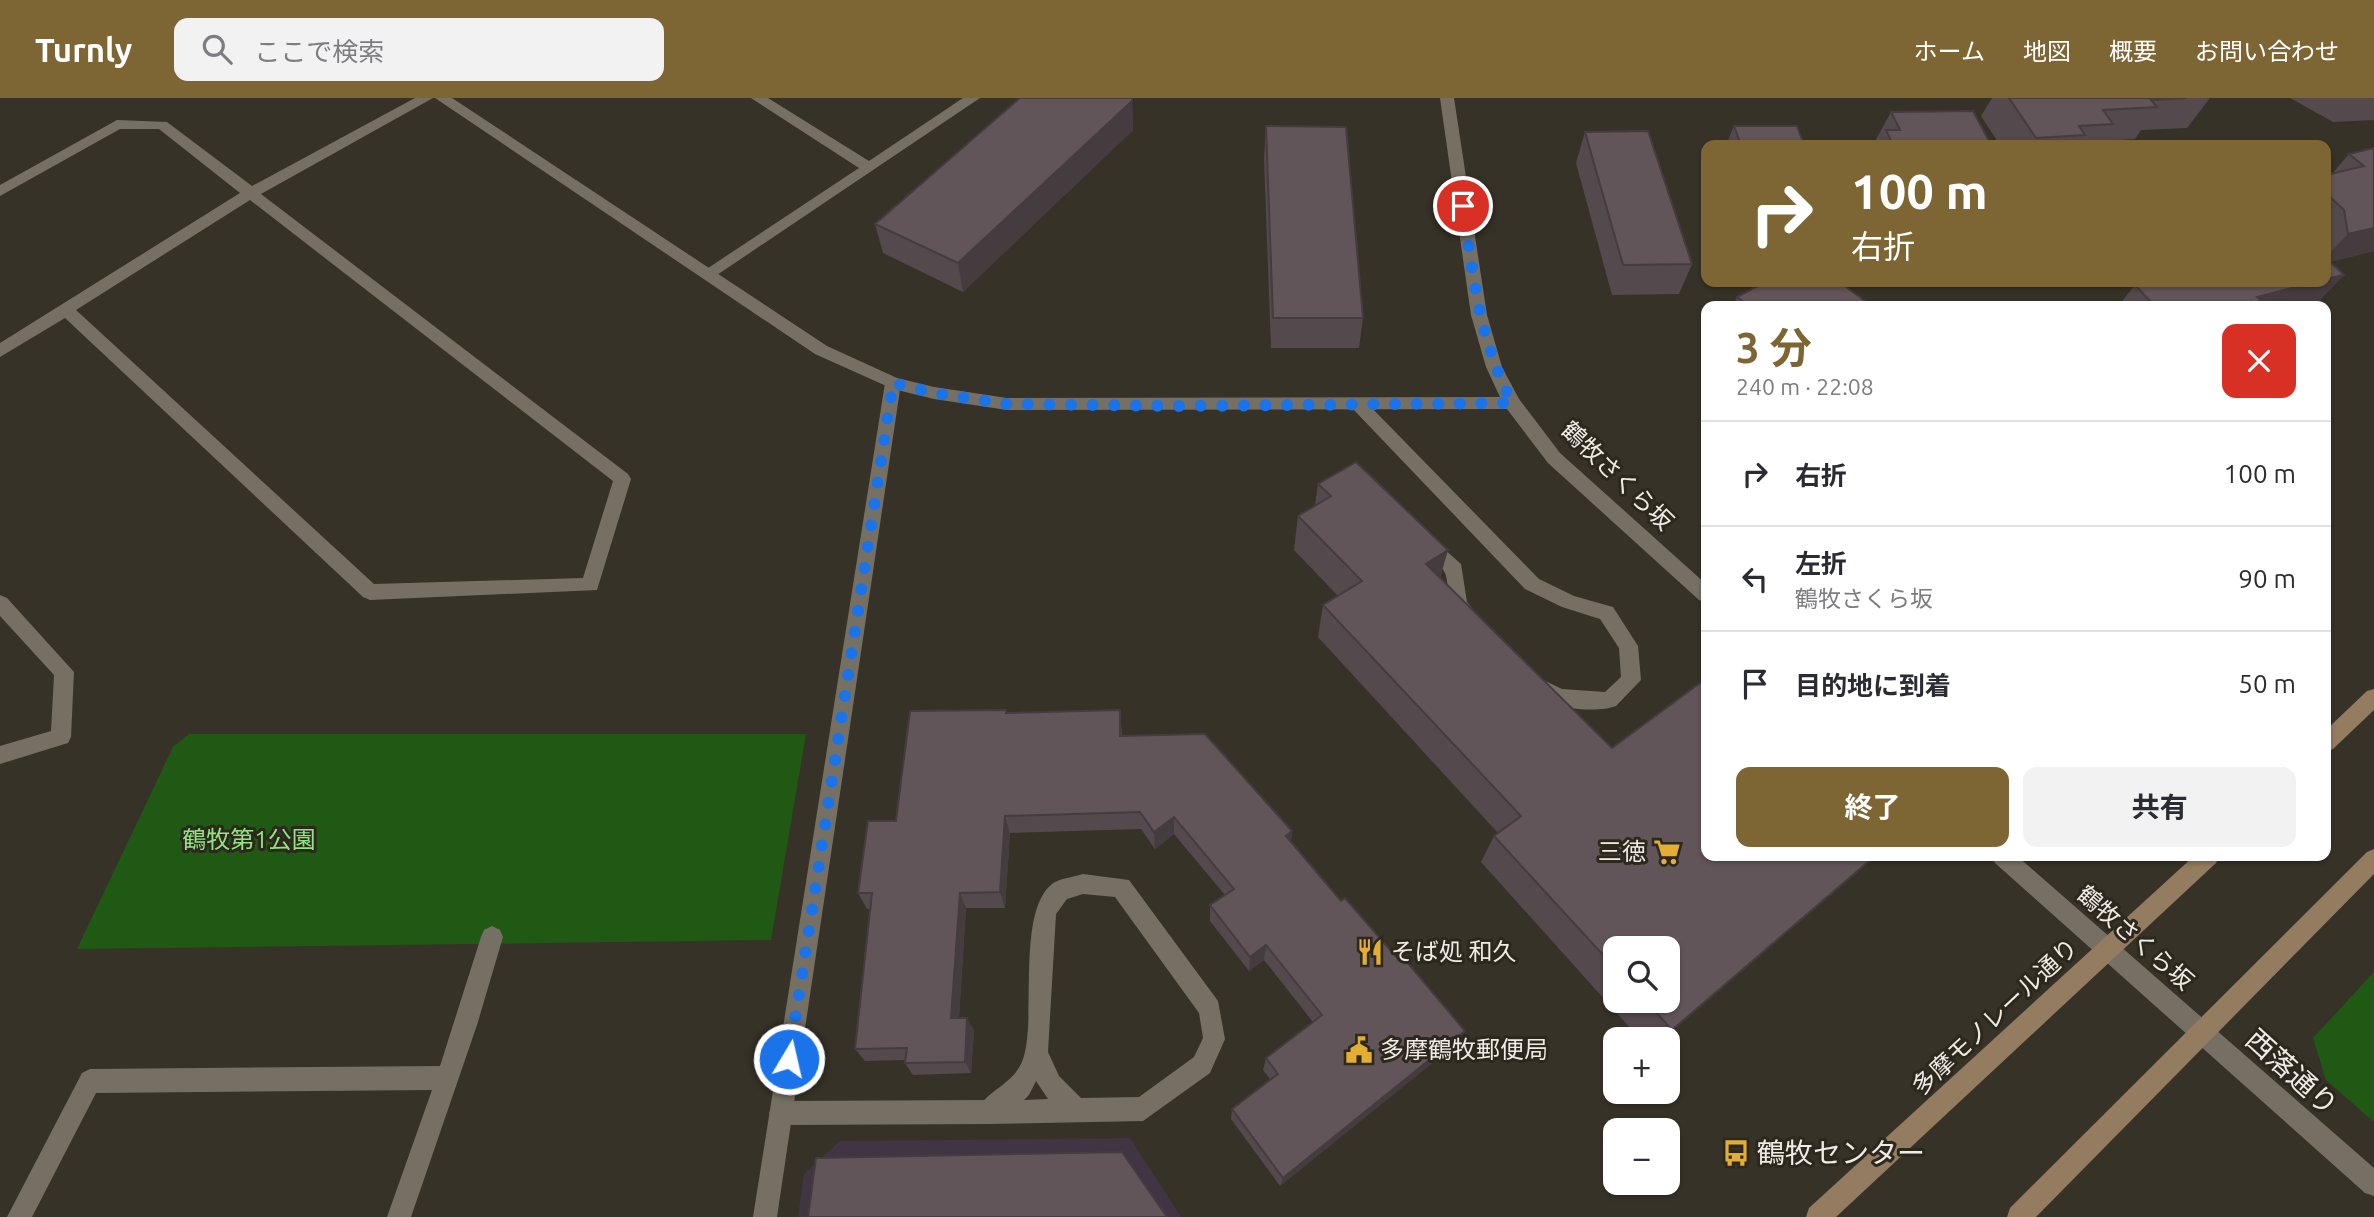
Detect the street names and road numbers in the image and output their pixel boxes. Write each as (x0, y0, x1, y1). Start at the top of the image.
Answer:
street label: 鶴牧さくら坂 (1556, 416, 1679, 535)
street label: 鶴牧さくら坂 (2072, 880, 2199, 995)
street label: 多摩モノレール通り (1906, 933, 2083, 1100)
street label: 西落通り (2240, 1023, 2344, 1121)

